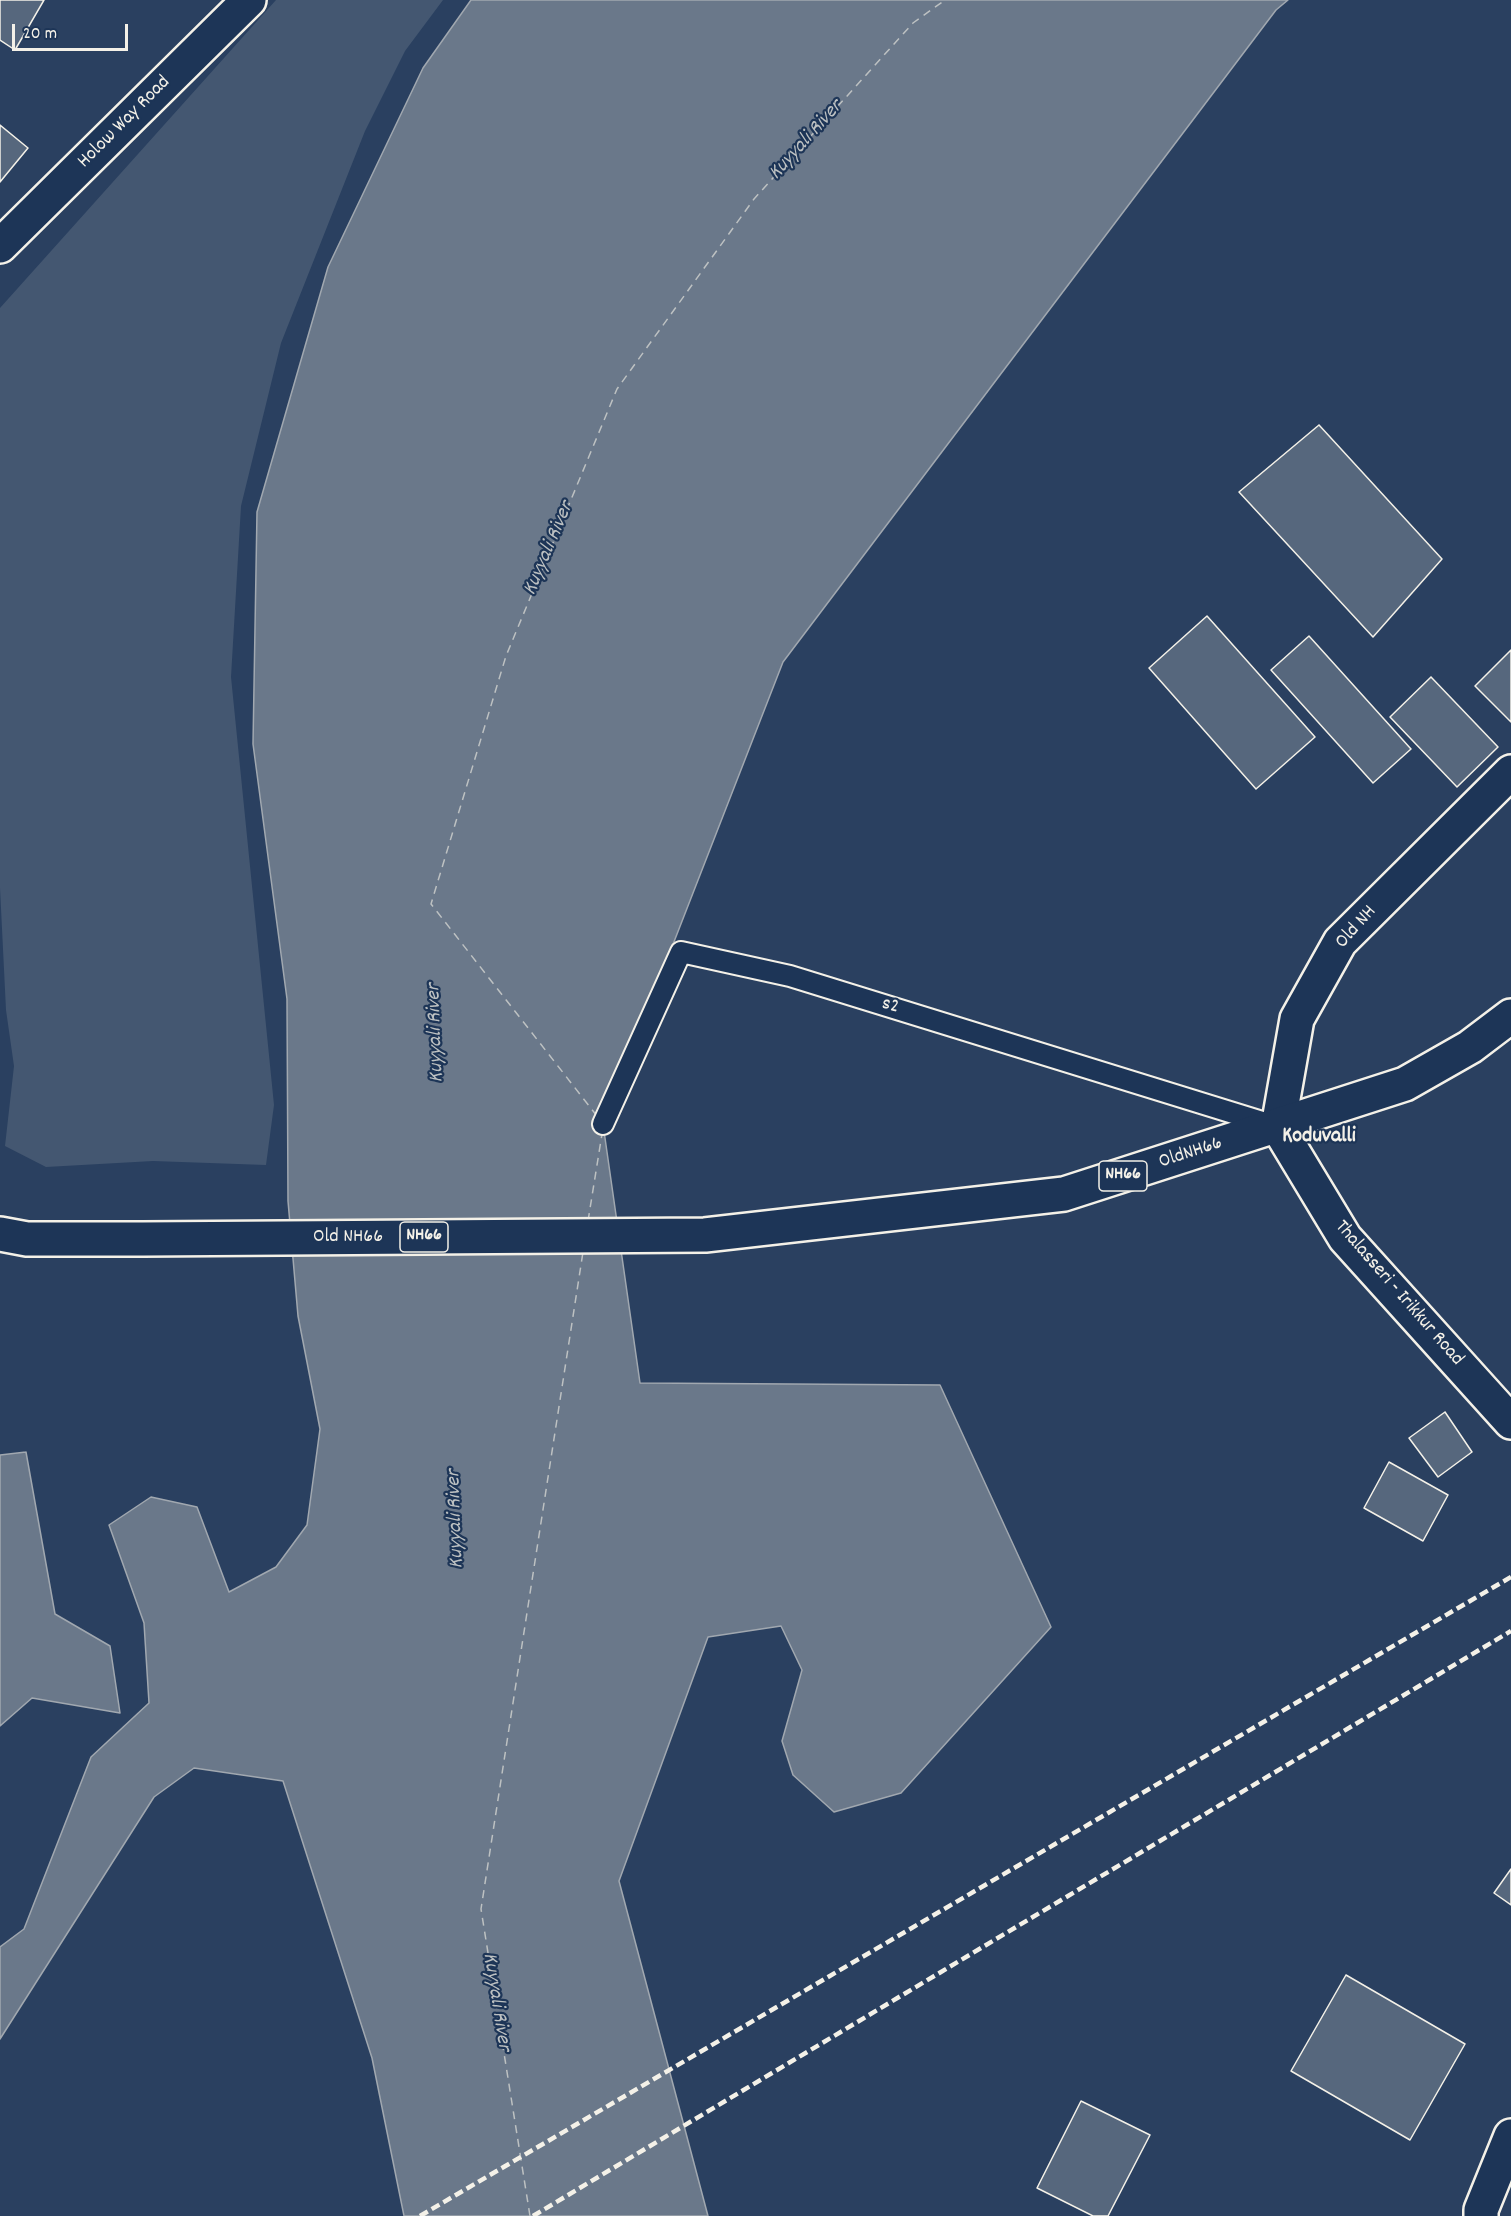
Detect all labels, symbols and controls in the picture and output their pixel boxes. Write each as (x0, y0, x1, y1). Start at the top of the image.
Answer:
scale bar (15, 12, 130, 50)
text: 20 m (23, 22, 57, 47)
street label: Holow Way Road (74, 72, 176, 174)
water label: Kuyyali River (764, 96, 850, 186)
water label: Kuyyali River (519, 498, 581, 600)
street label: Old NH (1331, 901, 1383, 955)
water label: Kuyyali River (423, 983, 451, 1083)
street label: s2 (878, 993, 902, 1021)
district label: Koduvalli (1282, 1125, 1356, 1151)
street label: OldNH66 (1156, 1132, 1226, 1176)
road number: NH66 (1099, 1161, 1147, 1191)
street label: Thalasseri - Irikkur Road (1328, 1216, 1468, 1372)
road number: NH66 (400, 1222, 448, 1252)
street label: Old NH66 (313, 1226, 383, 1250)
water label: Kuyyali River (443, 1469, 471, 1569)
water label: Kuyyali River (475, 1951, 515, 2053)

